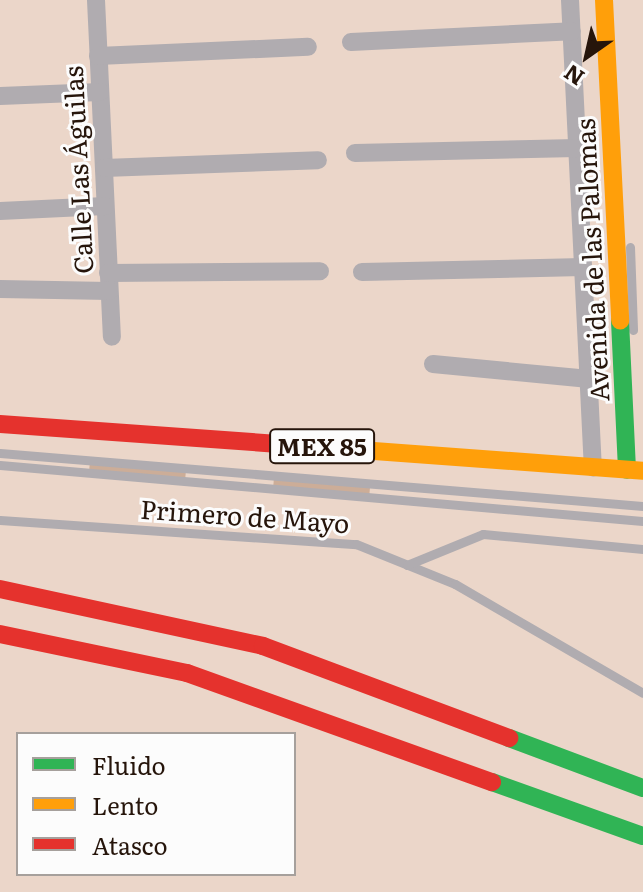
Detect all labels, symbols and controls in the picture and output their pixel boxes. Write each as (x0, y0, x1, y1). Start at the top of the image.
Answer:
north arrow (547, 16, 627, 96)
text: N (556, 57, 590, 95)
street label: Calle Las Águilas (56, 65, 98, 275)
street label: Avenida de las Palomas (568, 118, 614, 402)
road number: MEX 85 (268, 426, 376, 466)
street label: Primero de Mayo (139, 492, 351, 538)
legend (16, 732, 296, 876)
text: Fluido (92, 747, 166, 782)
text: Lento (92, 787, 158, 822)
text: Atasco (92, 827, 167, 862)

